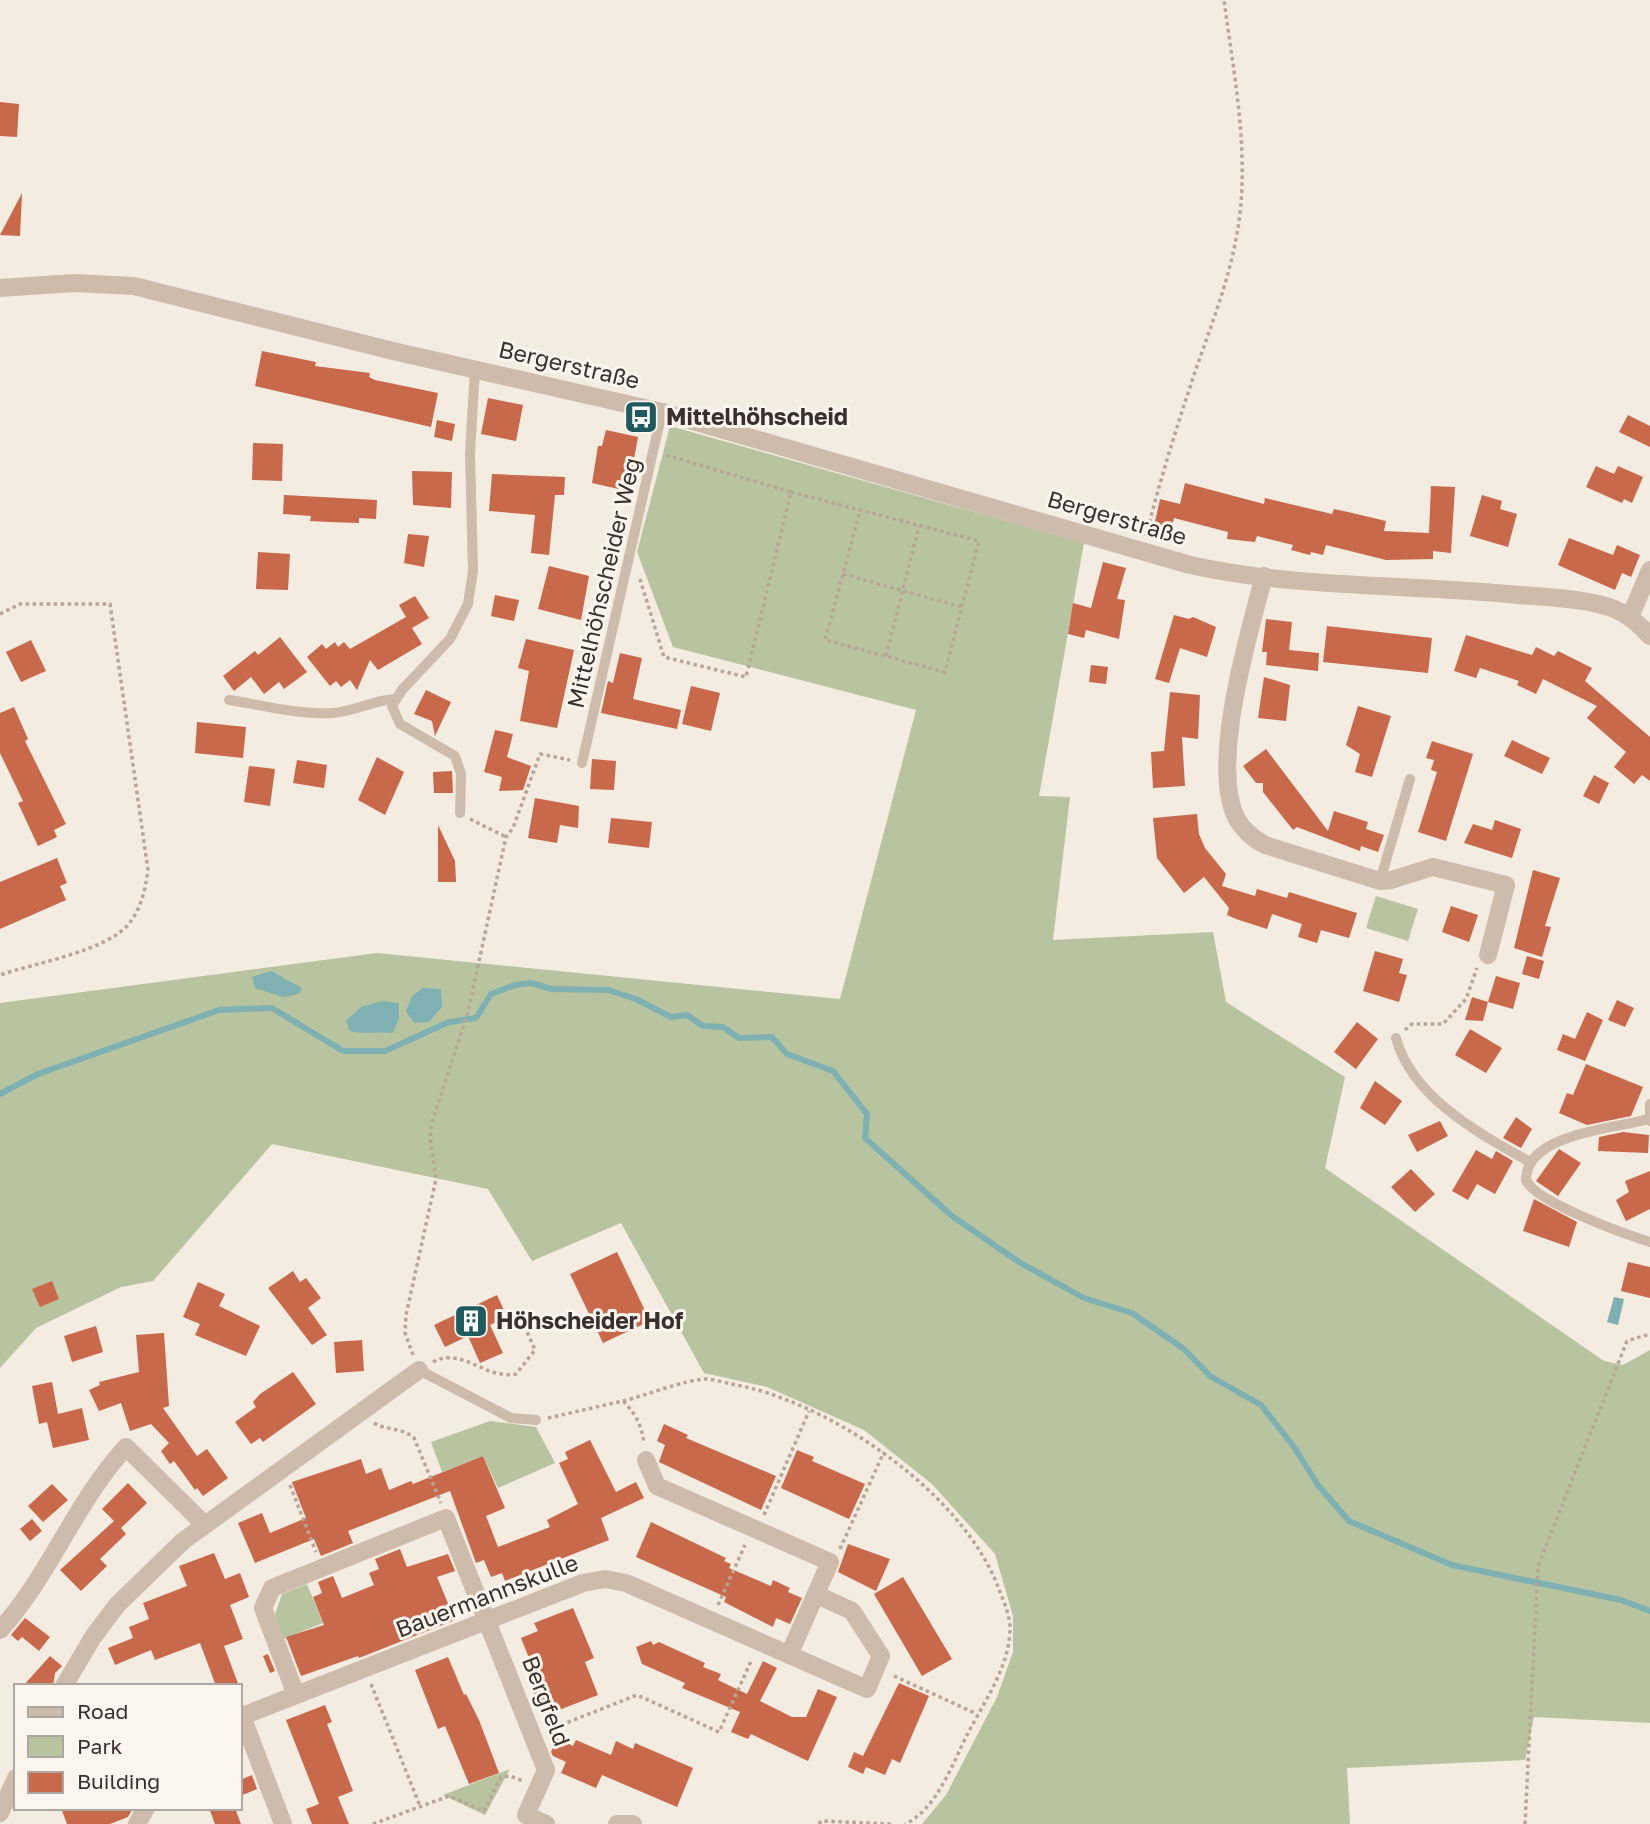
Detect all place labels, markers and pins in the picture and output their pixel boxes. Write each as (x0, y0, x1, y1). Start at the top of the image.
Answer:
bus stop icon: Mittelhöhscheid (622, 398, 660, 436)
place label: Mittelhöhscheid (666, 402, 848, 430)
building icon: Höhscheider Hof (452, 1302, 490, 1340)
place label: Höhscheider Hof (496, 1306, 684, 1334)

